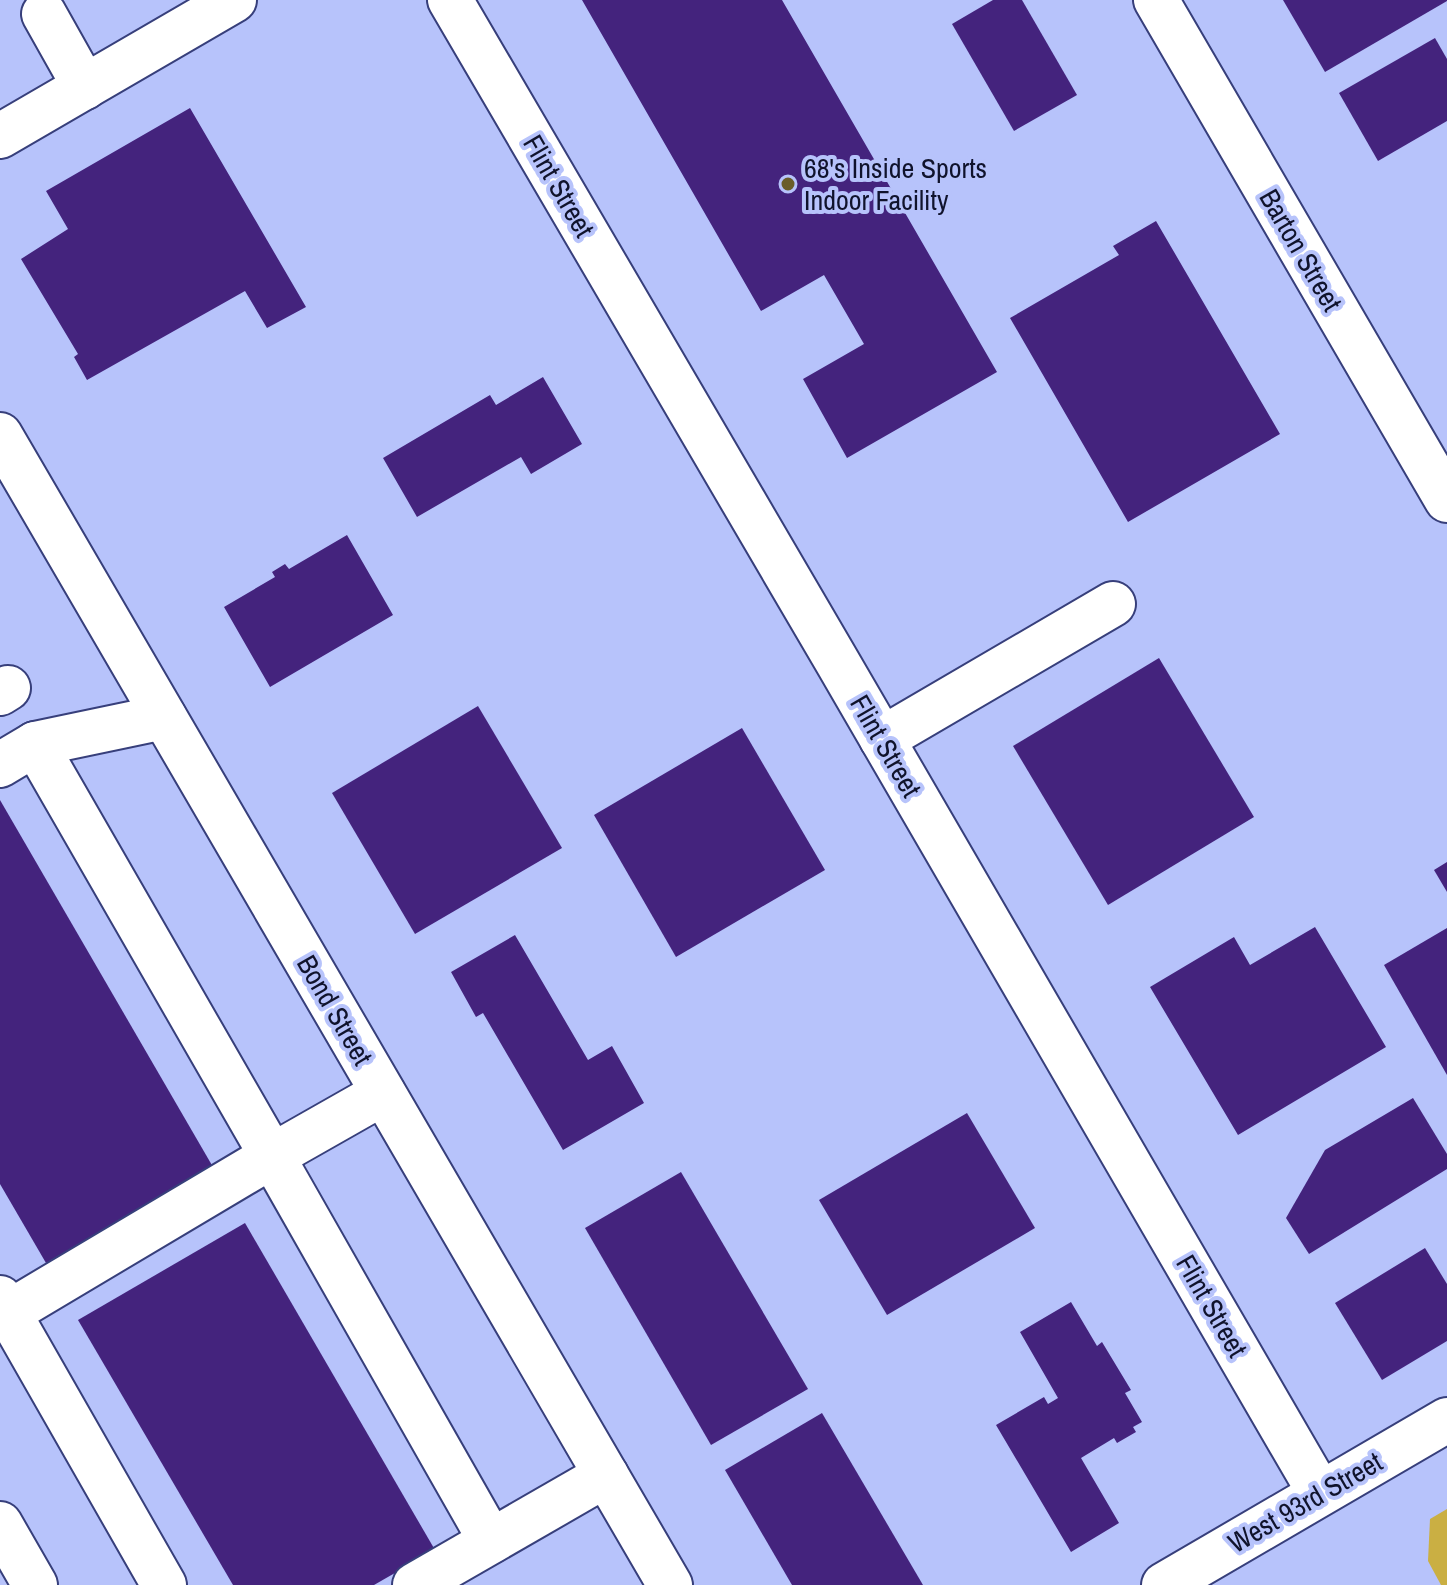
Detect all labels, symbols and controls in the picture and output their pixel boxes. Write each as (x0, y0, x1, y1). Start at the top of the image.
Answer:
street label: Flint Street (514, 128, 604, 244)
place label: 68's Inside Sports Indoor Facility (804, 149, 987, 219)
marker: 68's Inside Sports Indoor Facility (779, 175, 797, 193)
street label: Barton Street (1251, 182, 1351, 318)
street label: Flint Street (841, 688, 931, 804)
street label: Bond Street (288, 948, 382, 1072)
street label: Flint Street (1167, 1248, 1257, 1364)
street label: West 93rd Street (1221, 1443, 1389, 1561)

